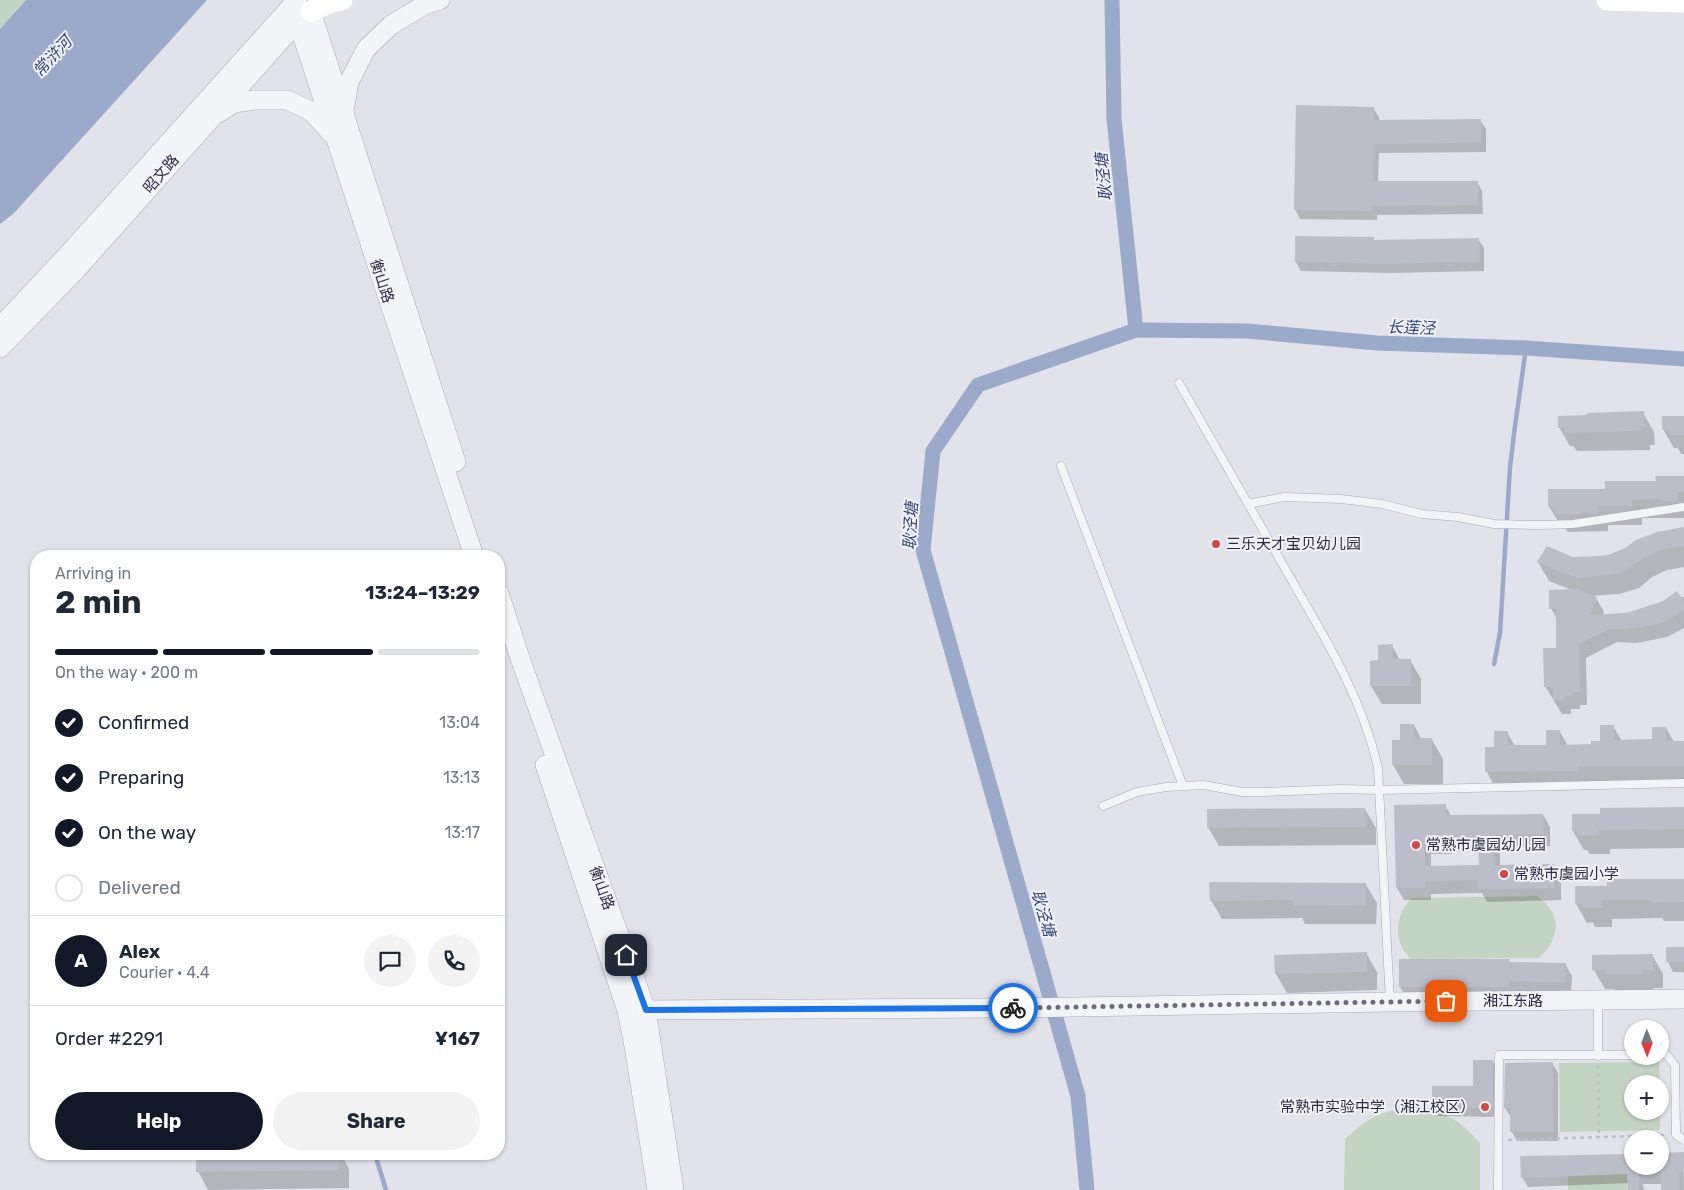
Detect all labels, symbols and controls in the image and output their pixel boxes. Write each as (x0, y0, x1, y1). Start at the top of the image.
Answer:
water label: 常浒河 (29, 30, 78, 80)
water label: 耿泾塘 (1091, 149, 1115, 202)
street label: 昭文路 (139, 151, 183, 197)
street label: 衡山路 (366, 257, 398, 305)
water label: 长莲泾 (1387, 317, 1437, 338)
water label: 耿泾塘 (900, 499, 921, 550)
place label: 三乐天才宝贝幼儿园 (1226, 535, 1361, 553)
marker: 三乐天才宝贝幼儿园 (1210, 538, 1222, 550)
text: Arriving in (55, 564, 131, 583)
text: 13:24–13:29 (365, 581, 480, 604)
text: 2 min (55, 583, 142, 621)
text: On the way · 200 m (55, 663, 198, 682)
icon: check (55, 709, 83, 737)
text: Confirmed (98, 711, 189, 734)
text: 13:04 (439, 713, 480, 732)
icon: check (55, 764, 83, 792)
text: Preparing (98, 766, 184, 789)
text: 13:13 (443, 768, 480, 787)
icon: check (55, 819, 83, 847)
text: On the way (98, 821, 196, 844)
text: 13:17 (444, 823, 480, 842)
place label: 常熟市虞园幼儿园 (1426, 836, 1546, 854)
marker: 常熟市虞园幼儿园 (1410, 839, 1422, 851)
street label: 衡山路 (586, 864, 618, 912)
place label: 常熟市虞园小学 (1514, 865, 1619, 883)
marker: 常熟市虞园小学 (1498, 868, 1510, 880)
text: Delivered (98, 876, 181, 899)
water label: 耿泾塘 (1028, 887, 1060, 942)
pin (605, 934, 647, 976)
button: chat (364, 935, 416, 987)
button: phone (428, 935, 480, 987)
text: Alex (119, 940, 160, 963)
icon: home (612, 941, 640, 969)
text: A (74, 949, 88, 972)
text: Courier · 4.4 (119, 963, 210, 982)
pin (1425, 980, 1467, 1022)
courier (988, 983, 1038, 1033)
icon: bag (1432, 987, 1460, 1015)
street label: 湘江东路 (1483, 992, 1543, 1010)
icon: bike (999, 994, 1027, 1022)
north arrow (1624, 1020, 1669, 1065)
map controls (1624, 1020, 1669, 1175)
text: Order #2291 (55, 1027, 163, 1050)
text: ¥167 (435, 1027, 480, 1050)
button: + (1624, 1075, 1669, 1120)
button: Help (55, 1092, 263, 1150)
button: Share (273, 1092, 480, 1150)
place label: 常熟市实验中学（湘江校区） (1280, 1098, 1475, 1116)
marker: 常熟市实验中学（湘江校区） (1479, 1101, 1491, 1113)
button: − (1624, 1130, 1669, 1175)

